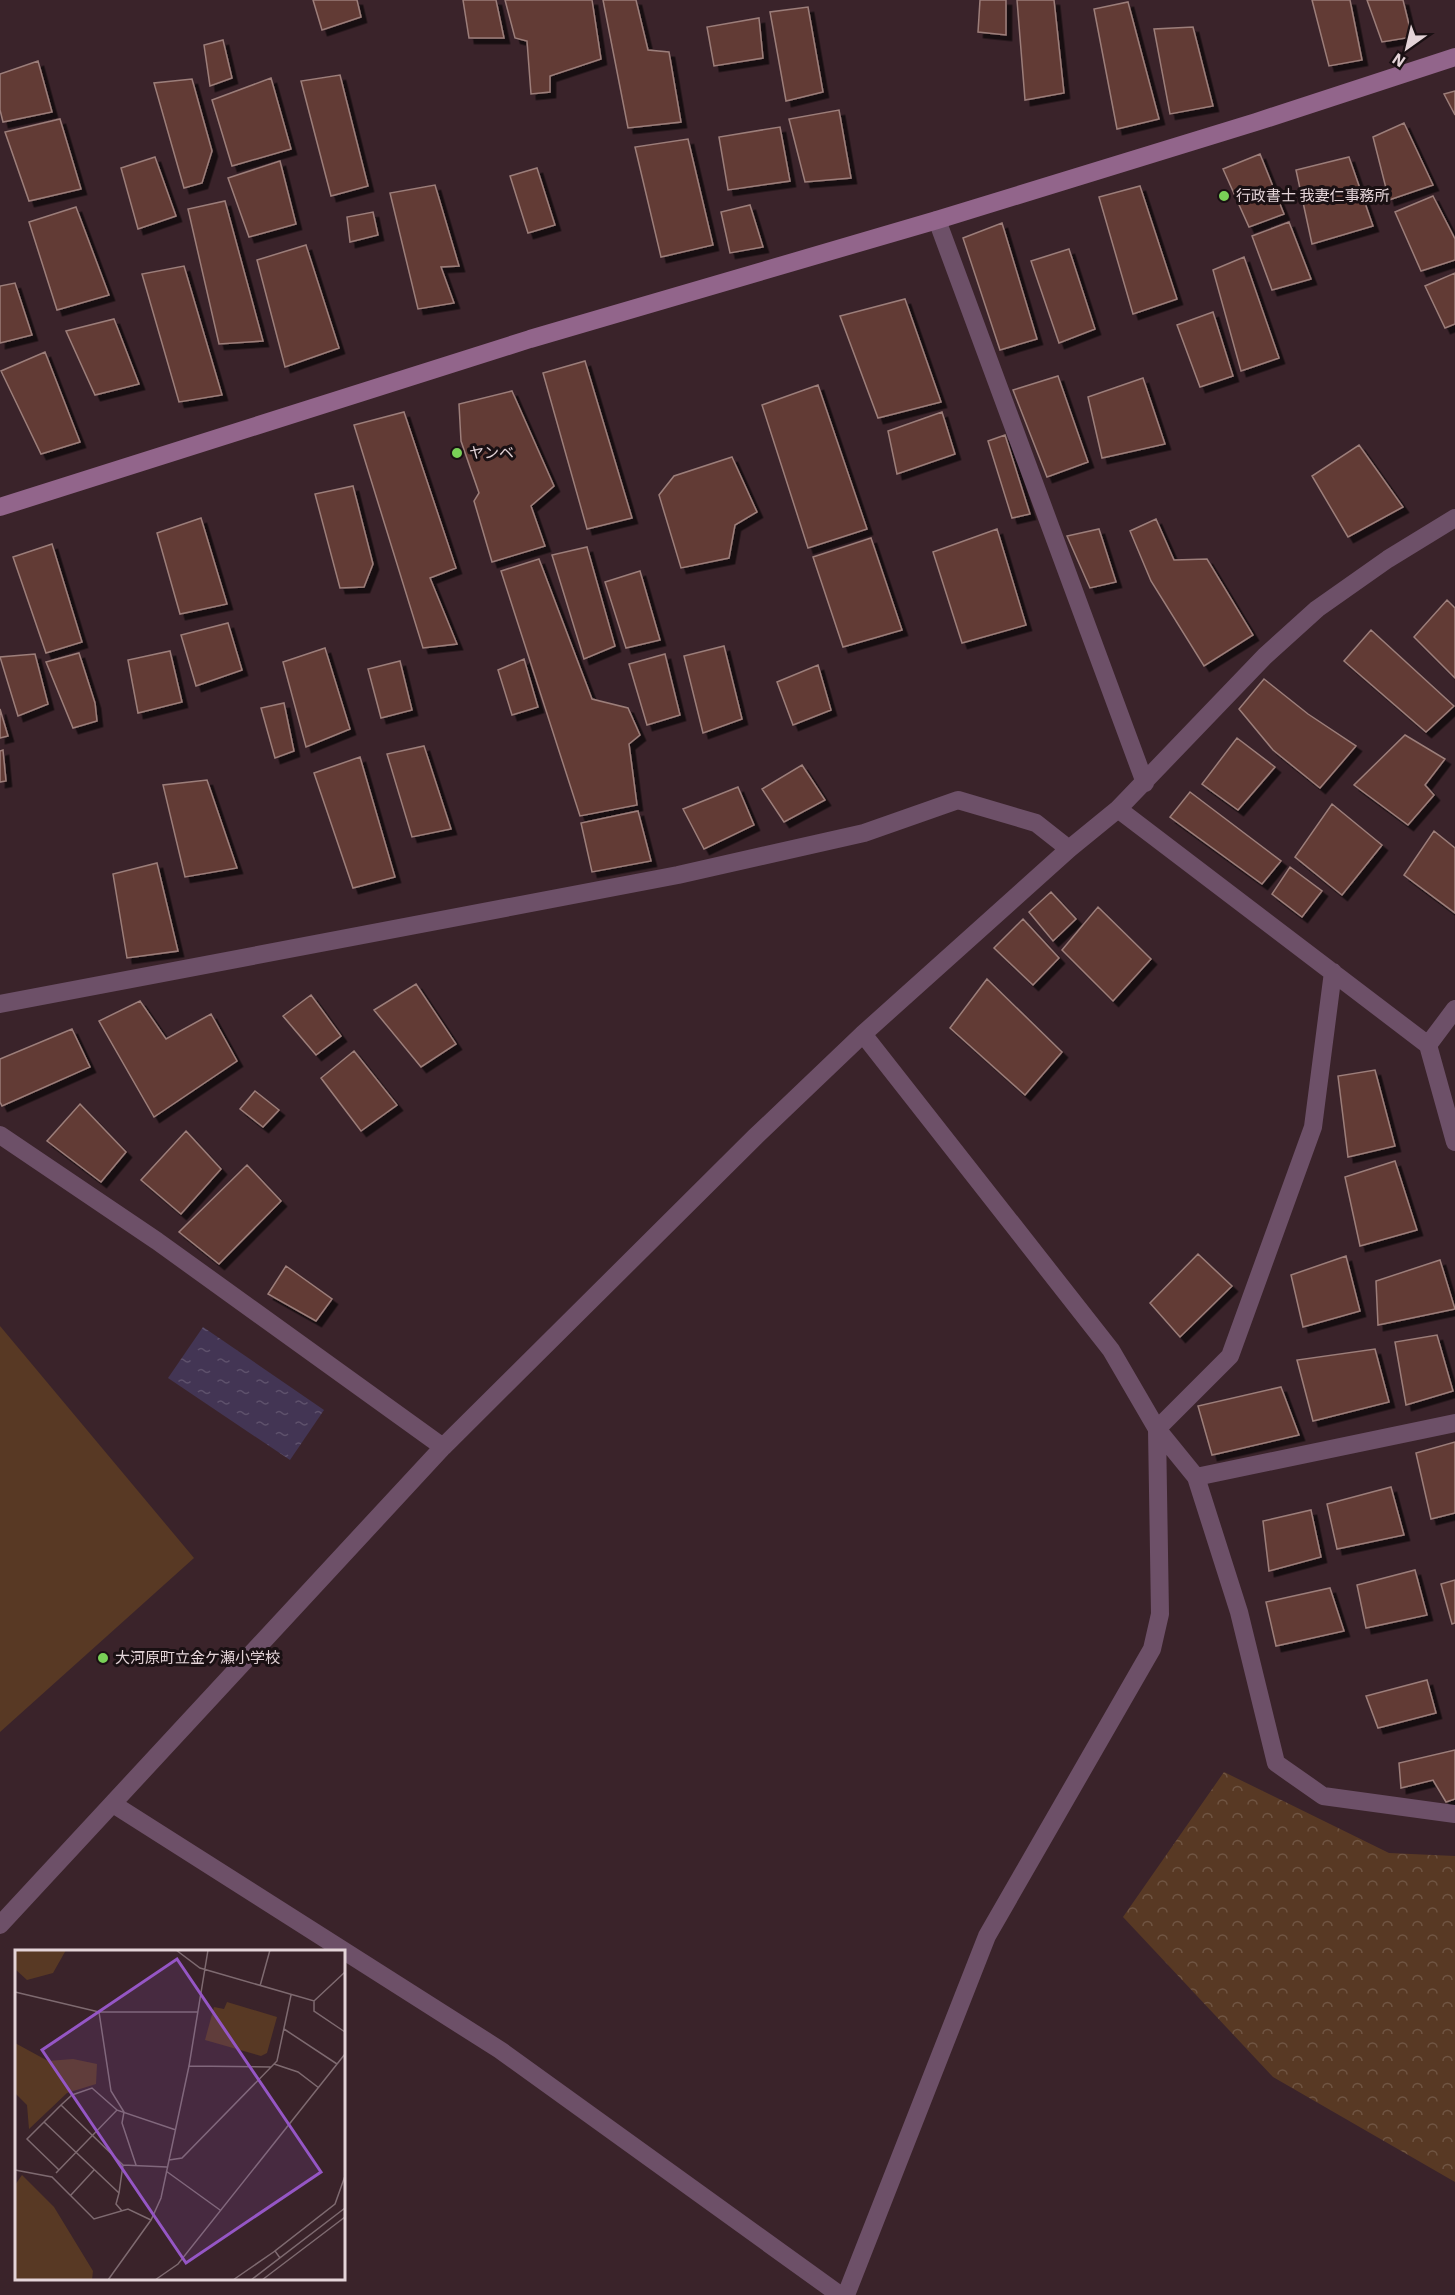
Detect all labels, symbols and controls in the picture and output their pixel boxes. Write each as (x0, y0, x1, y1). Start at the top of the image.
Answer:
north arrow (1377, 18, 1437, 78)
text: N (1388, 49, 1409, 72)
place label: 行政書士 我妻仁事務所 (1236, 186, 1390, 205)
marker: 行政書士 我妻仁事務所 (1217, 189, 1231, 203)
place label: ヤンベ (469, 443, 514, 462)
marker: ヤンベ (450, 446, 464, 460)
place label: 大河原町立金ケ瀬小学校 (115, 1648, 280, 1667)
marker: 大河原町立金ケ瀬小学校 (96, 1651, 110, 1665)
inset map (15, 1950, 345, 2280)

